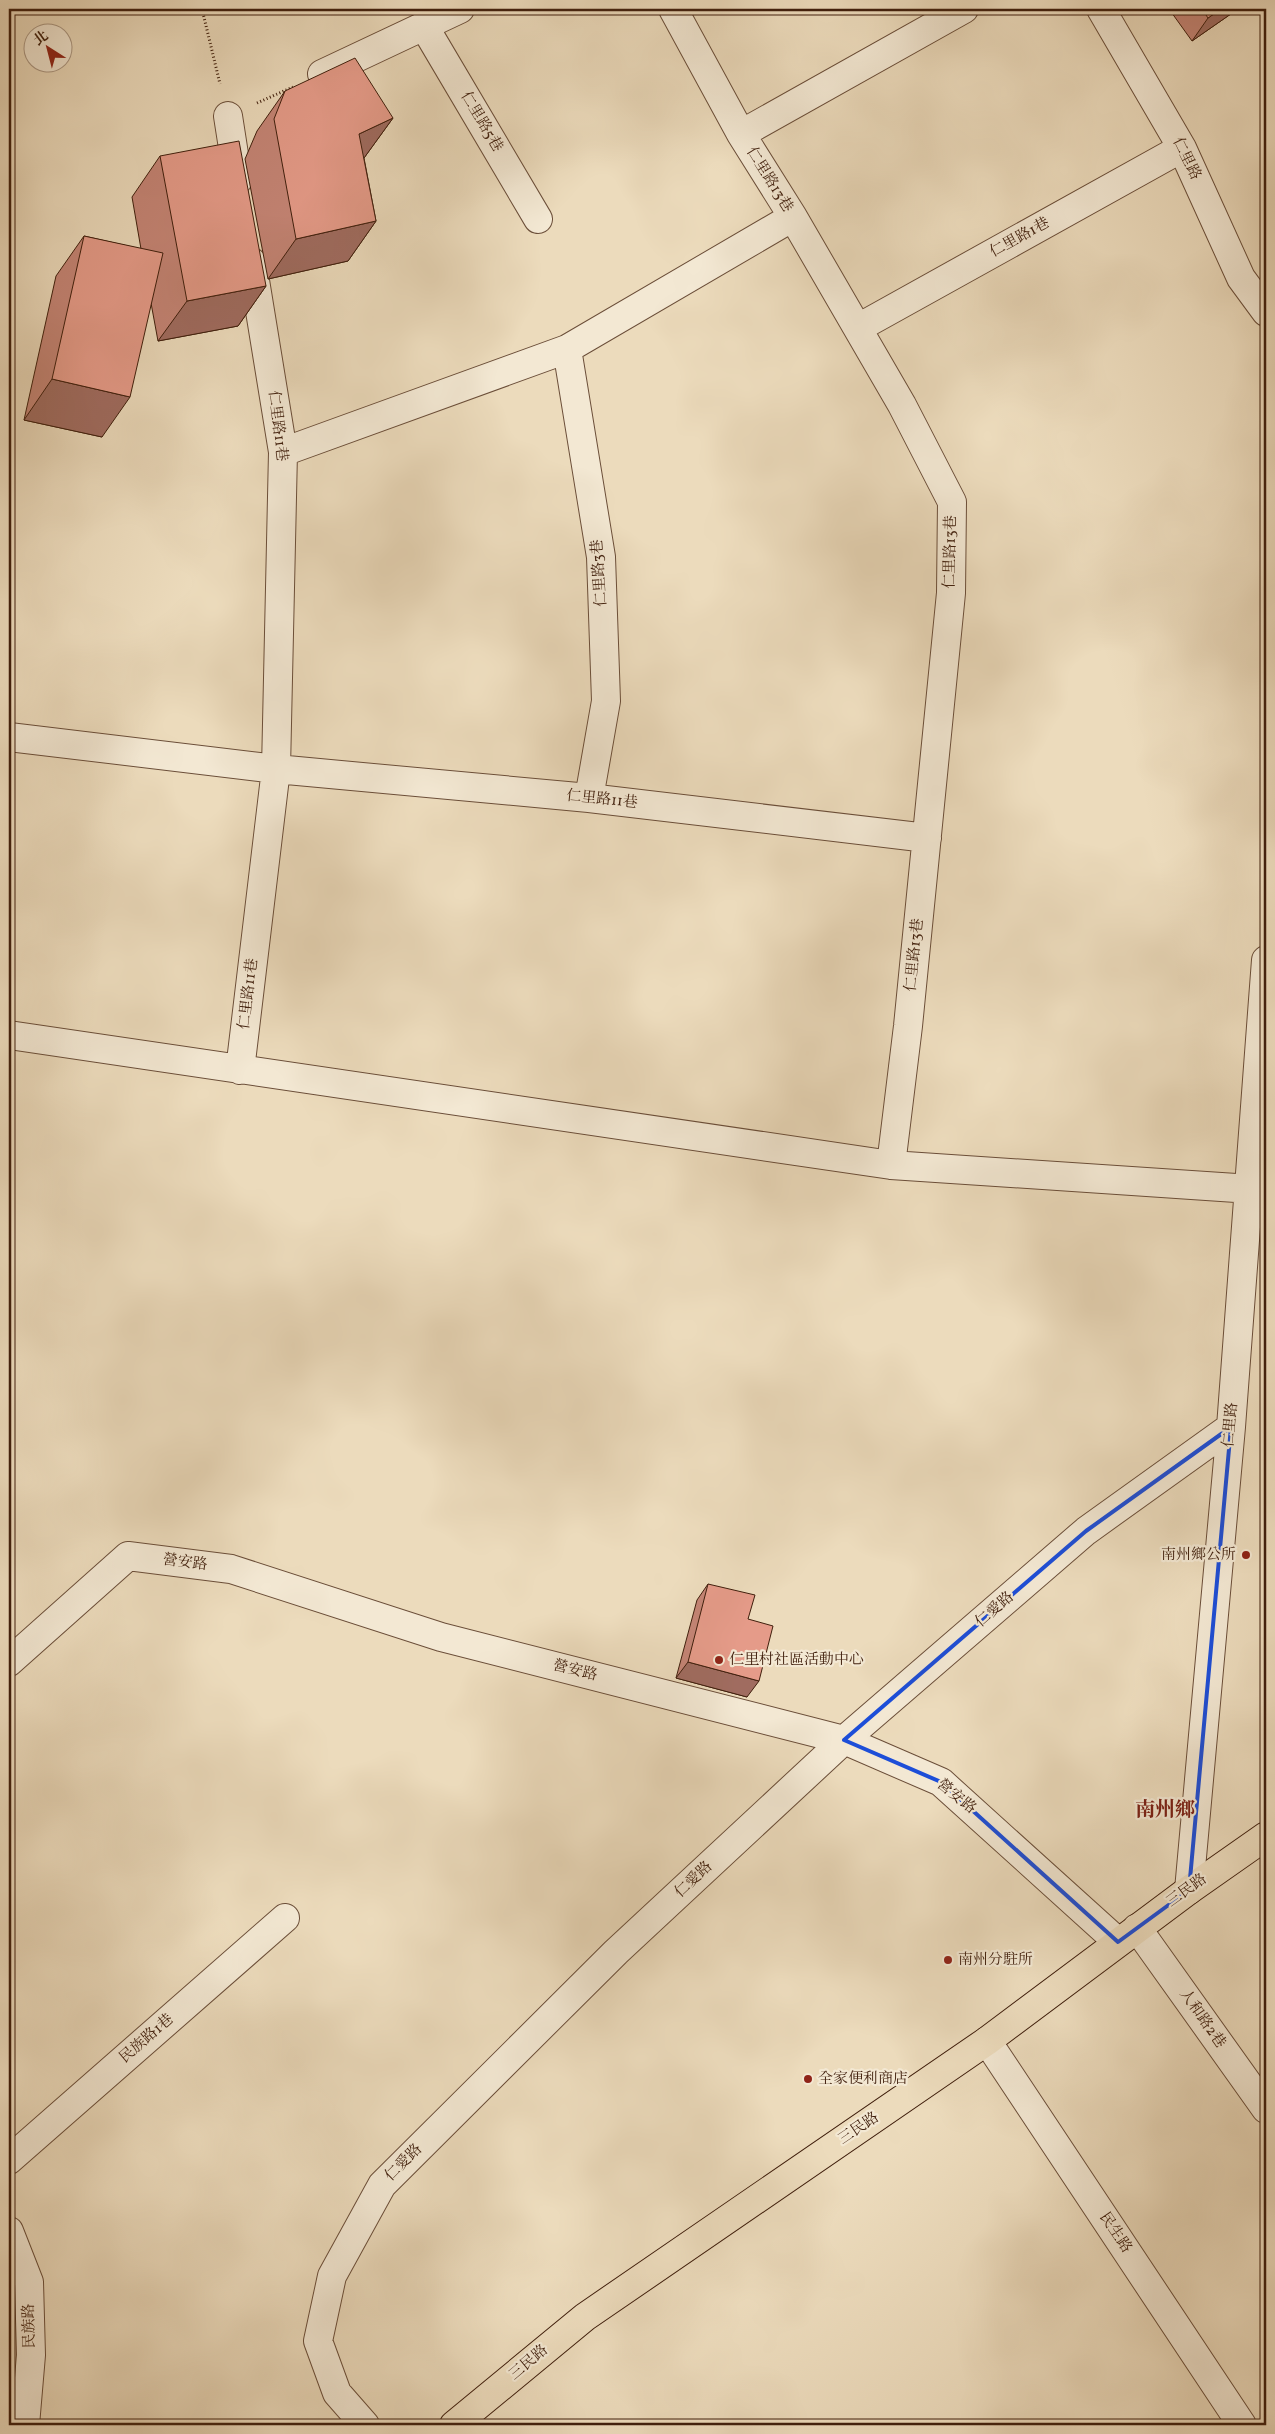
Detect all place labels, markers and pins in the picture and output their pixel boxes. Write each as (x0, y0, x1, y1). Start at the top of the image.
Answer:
place label: 南州鄉公所 (1161, 1545, 1236, 1566)
marker: 南州鄉公所 (1240, 1549, 1252, 1561)
place label: 仁里村社區活動中心 (729, 1650, 864, 1671)
marker: 仁里村社區活動中心 (713, 1654, 725, 1666)
place label: 南州分駐所 (958, 1950, 1033, 1971)
marker: 南州分駐所 (942, 1954, 954, 1966)
place label: 全家便利商店 (818, 2069, 908, 2090)
marker: 全家便利商店 (802, 2073, 814, 2085)

